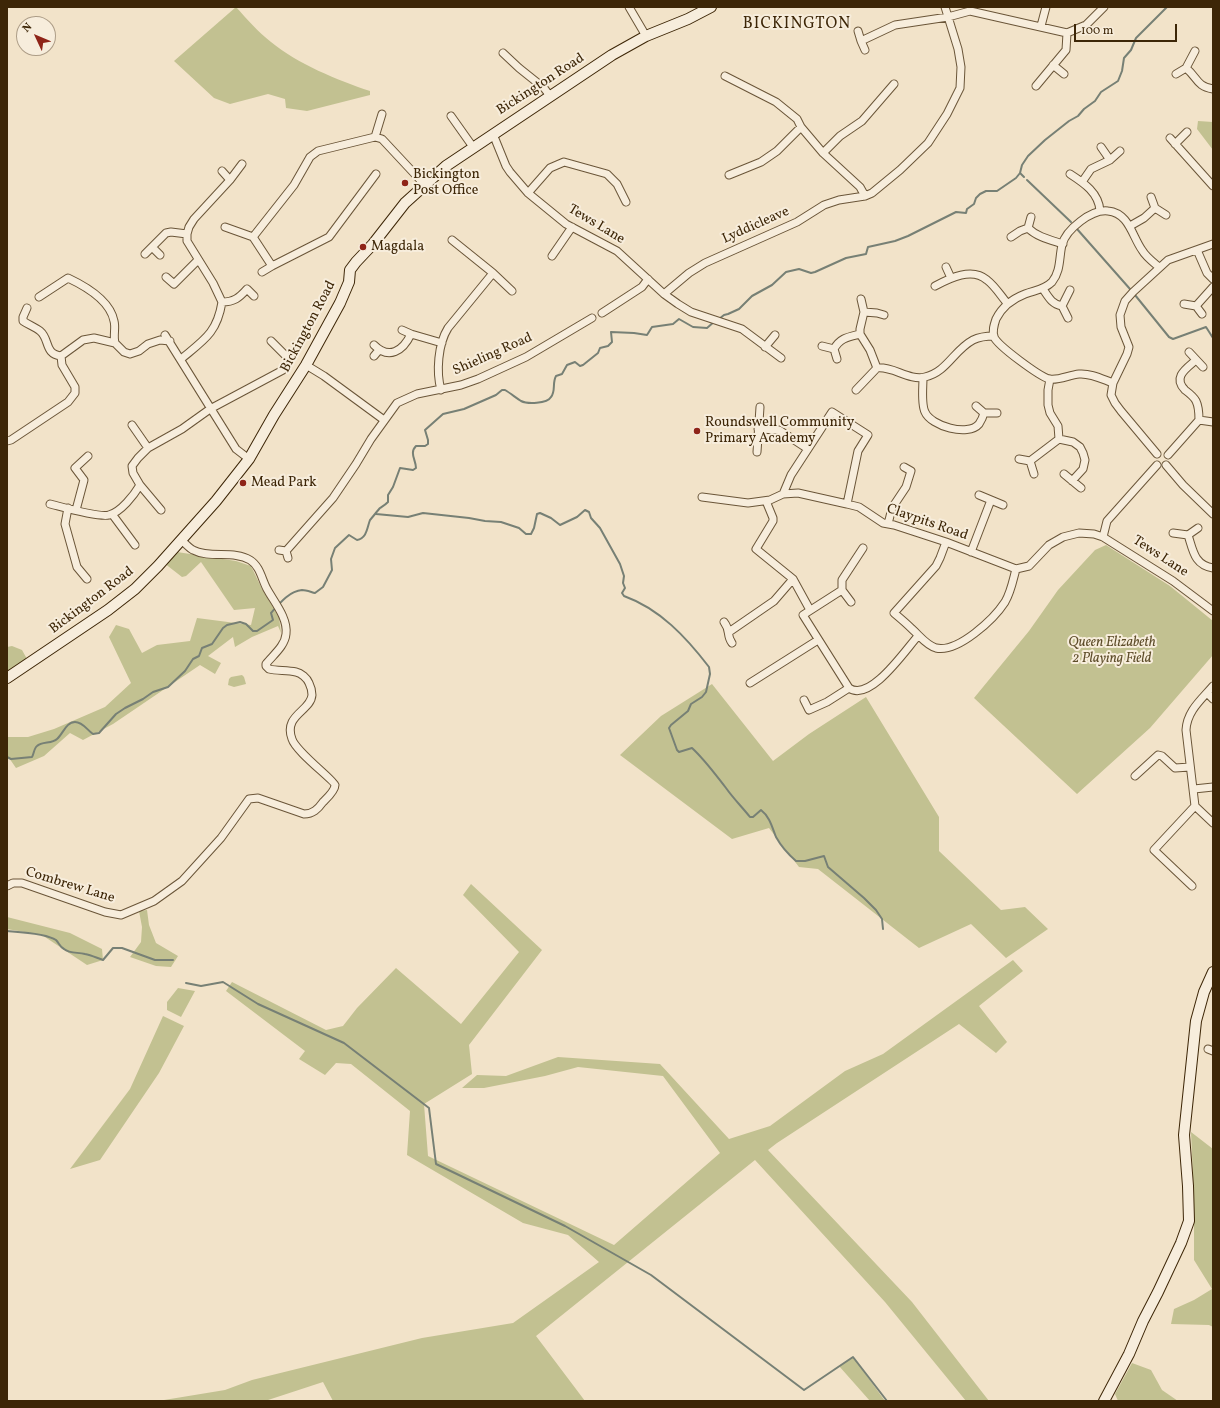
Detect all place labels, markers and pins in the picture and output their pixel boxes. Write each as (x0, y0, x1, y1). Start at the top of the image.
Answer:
place label: Bickington Post Office (413, 167, 480, 200)
marker: Bickington Post Office (400, 178, 410, 188)
place label: Magdala (371, 239, 424, 255)
marker: Magdala (358, 242, 368, 252)
place label: Roundswell Community Primary Academy (705, 415, 854, 448)
marker: Roundswell Community Primary Academy (692, 426, 702, 436)
place label: Mead Park (251, 475, 317, 491)
marker: Mead Park (238, 478, 248, 488)

